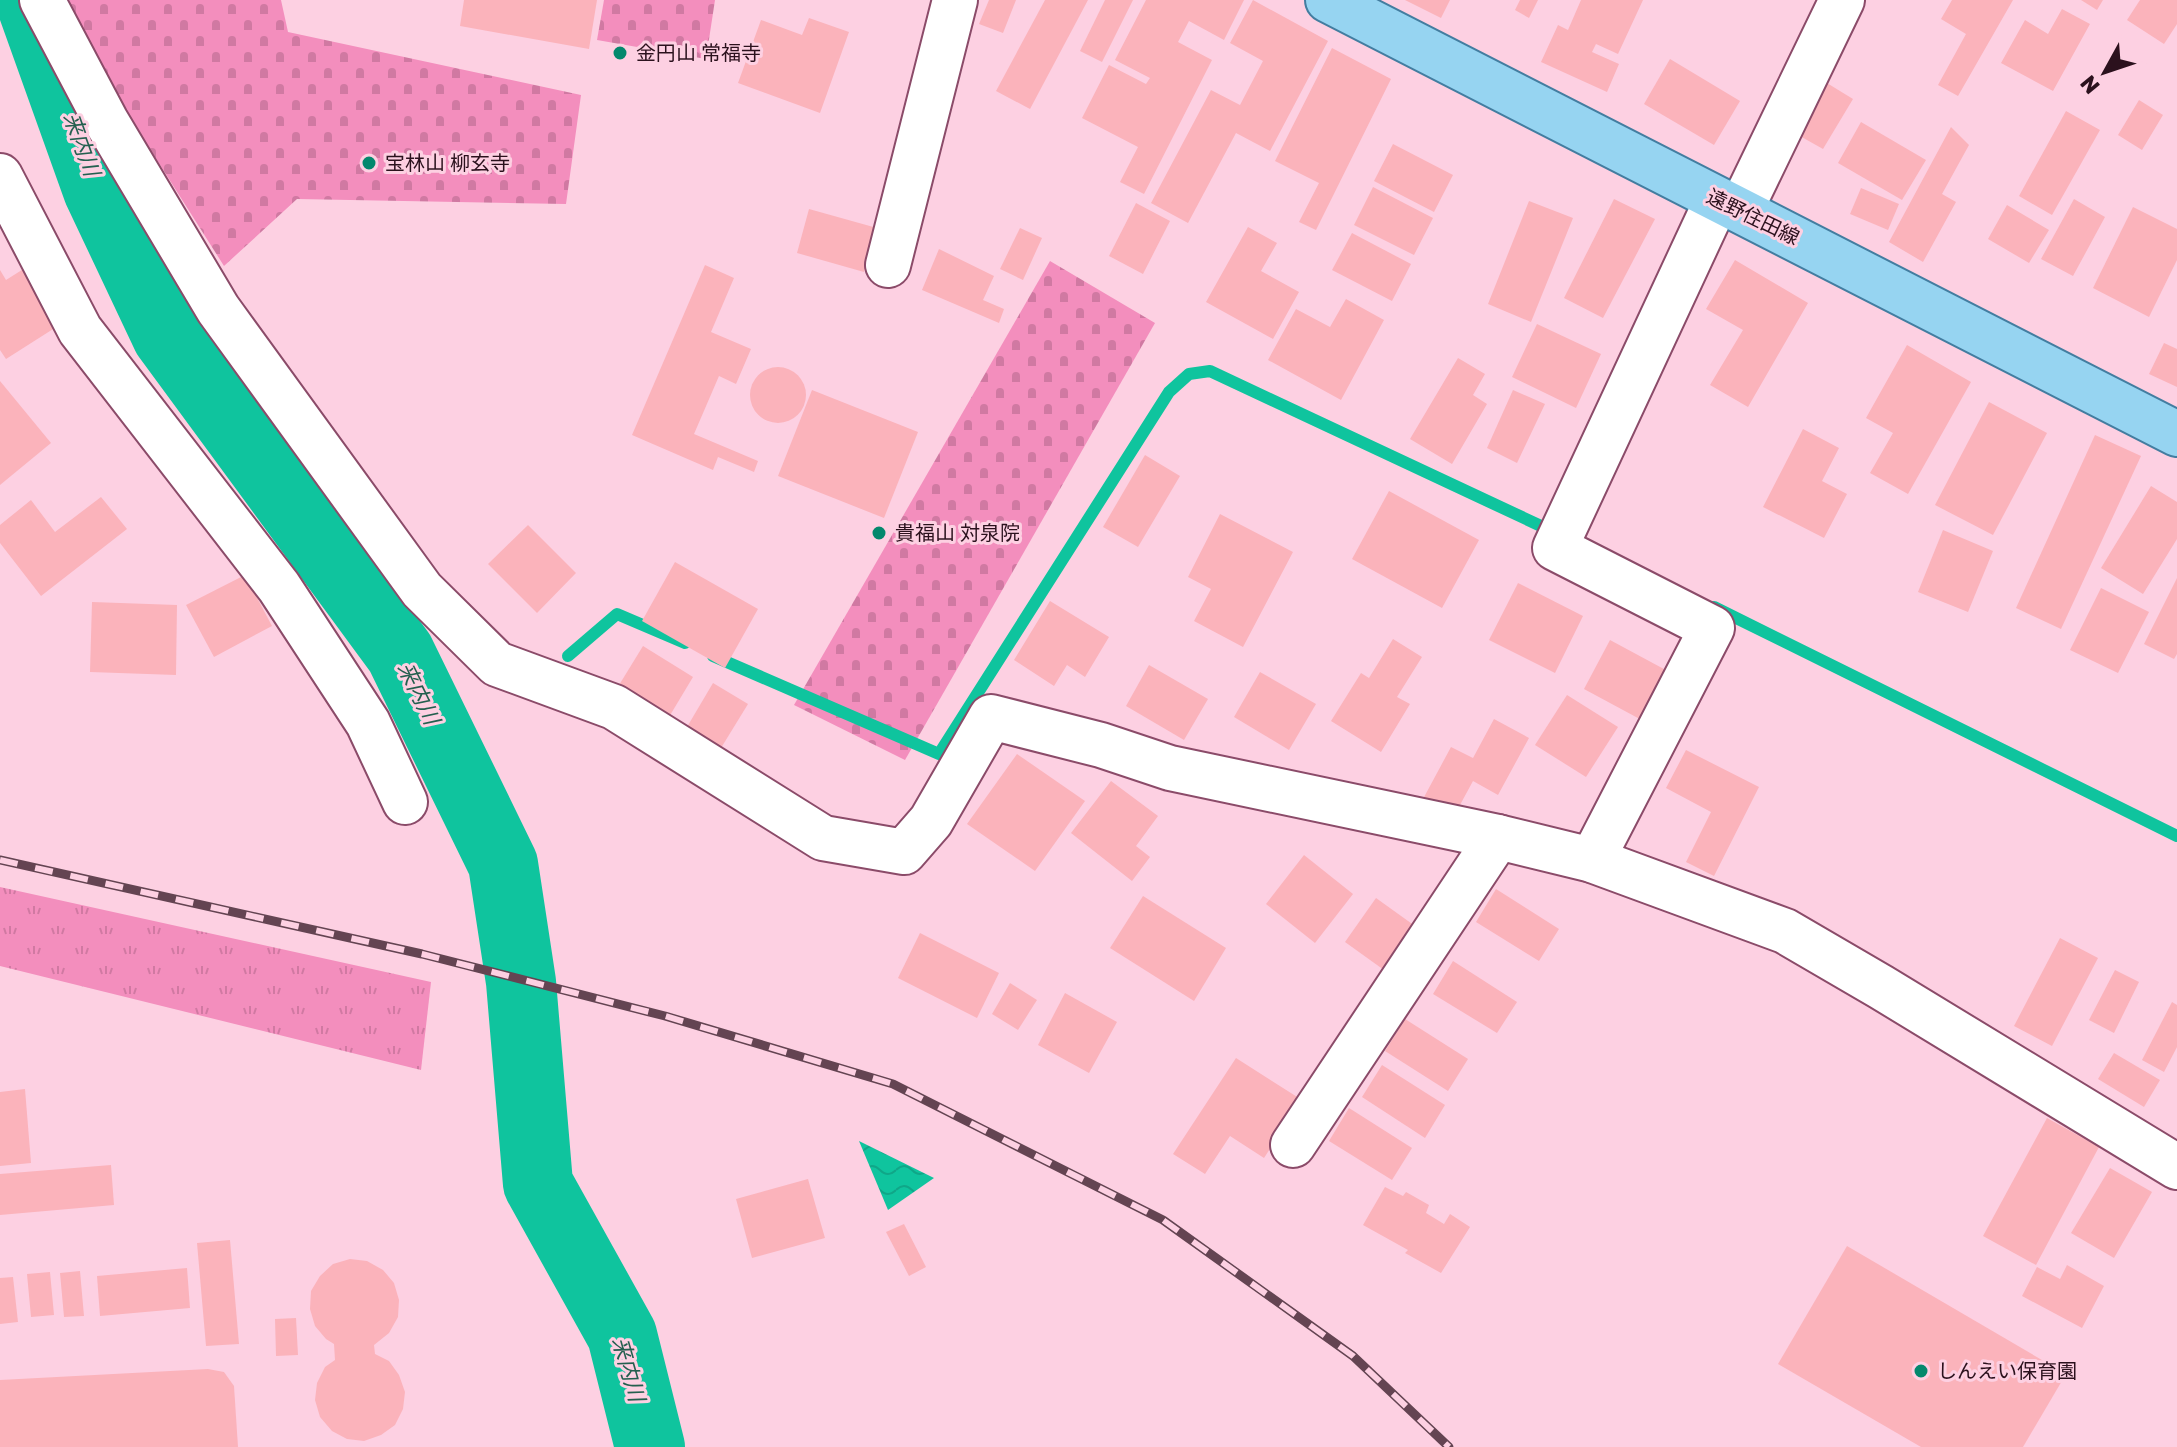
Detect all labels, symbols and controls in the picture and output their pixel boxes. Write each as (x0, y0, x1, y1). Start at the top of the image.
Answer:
north arrow (2065, 32, 2145, 112)
place label: 金円山 常福寺 (636, 41, 761, 65)
marker: 金円山 常福寺 (611, 44, 629, 62)
text: N (2075, 70, 2105, 99)
water label: 来内川 (58, 109, 106, 182)
place label: 宝林山 柳玄寺 (385, 151, 510, 175)
marker: 宝林山 柳玄寺 (360, 154, 378, 172)
street label: 遠野住田線 (1703, 184, 1803, 250)
place label: 貴福山 対泉院 (895, 521, 1020, 545)
marker: 貴福山 対泉院 (870, 524, 888, 542)
water label: 来内川 (392, 658, 446, 731)
water label: 来内川 (606, 1334, 651, 1406)
place label: しんえい保育園 (1937, 1359, 2077, 1383)
marker: しんえい保育園 (1912, 1362, 1930, 1380)

